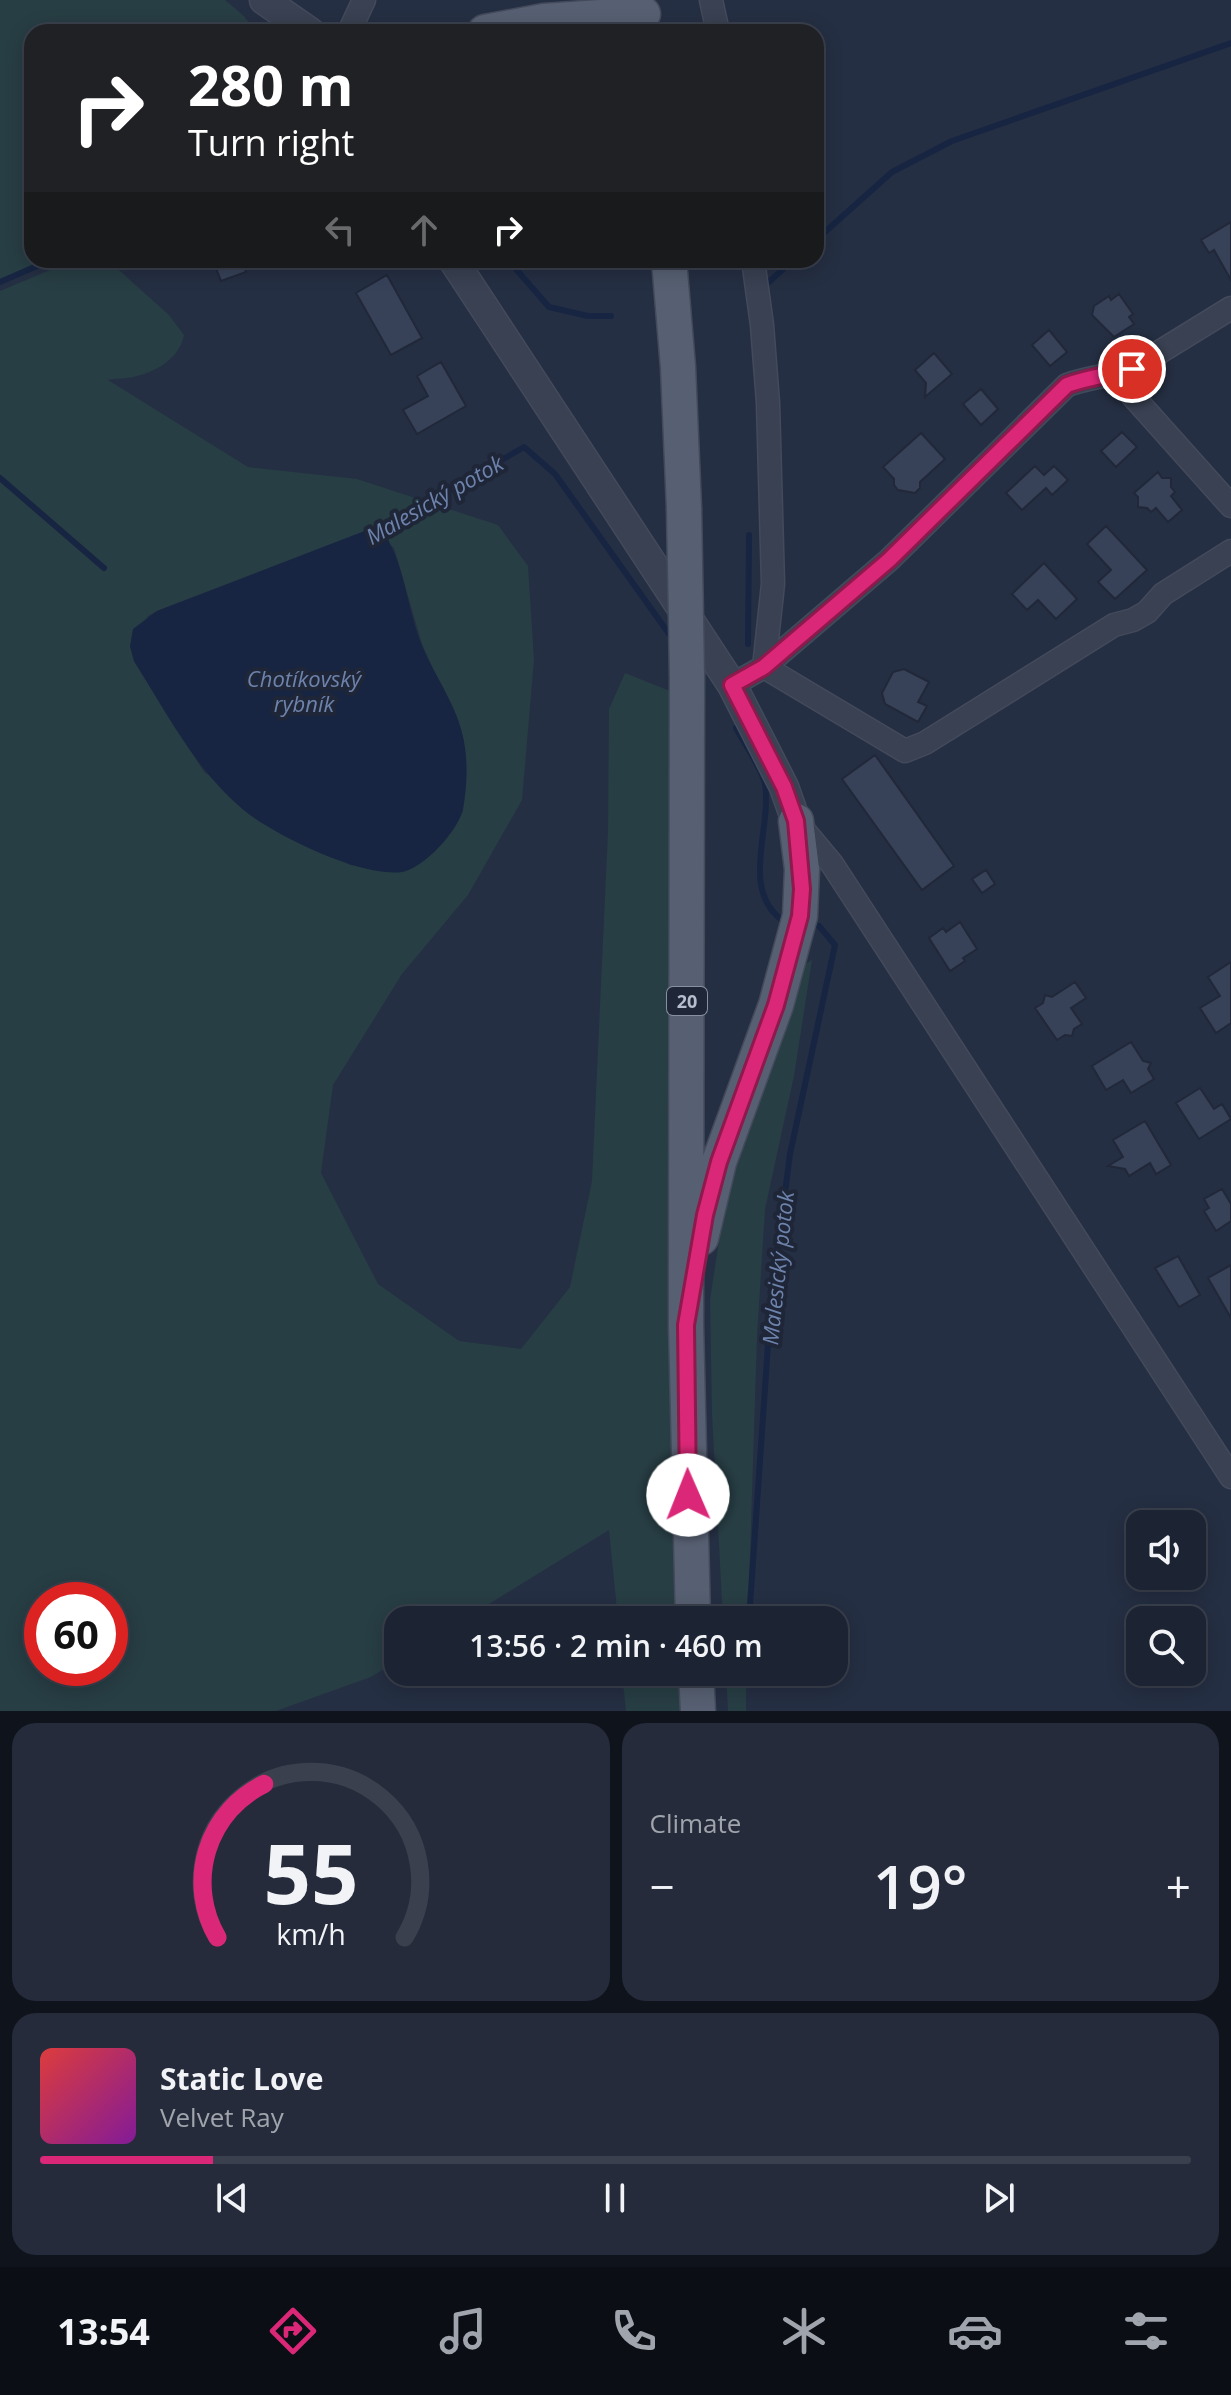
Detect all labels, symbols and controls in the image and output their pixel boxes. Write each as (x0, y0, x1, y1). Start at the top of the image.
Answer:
text: 280 m (188, 46, 354, 122)
icon: right (56, 56, 160, 160)
text: Turn right (188, 118, 354, 167)
icon: left (318, 208, 362, 252)
icon: ahead (402, 208, 446, 252)
icon: right (486, 208, 530, 252)
pin (1098, 335, 1166, 403)
icon: arrive (1110, 347, 1154, 391)
water label: Malesický potok (360, 447, 509, 551)
water label: Chotíkovský rybník (247, 663, 363, 718)
road number: 20 (667, 987, 707, 1015)
water label: Malesický potok (754, 1188, 800, 1346)
position arrow (646, 1453, 730, 1537)
map controls (1126, 1510, 1206, 1686)
button: sound (1126, 1510, 1206, 1590)
speed limit sign: 60 (24, 1582, 128, 1686)
button: search (1126, 1606, 1206, 1686)
text: 13:56 · 2 min · 460 m (469, 1625, 763, 1666)
text: Climate (650, 1805, 741, 1841)
text: 55 (263, 1815, 358, 1928)
text: 19° (873, 1845, 967, 1927)
text: − (650, 1856, 675, 1916)
text: + (1166, 1856, 1191, 1916)
text: km/h (276, 1914, 345, 1953)
text: Static Love (160, 2058, 323, 2099)
text: Velvet Ray (160, 2099, 284, 2135)
icon: previous (210, 2176, 254, 2220)
icon: pause (593, 2176, 637, 2220)
icon: next (977, 2176, 1021, 2220)
icon: directions (265, 2303, 321, 2359)
icon: music (435, 2303, 491, 2359)
icon: phone (606, 2303, 662, 2359)
icon: climate (776, 2303, 832, 2359)
icon: car (947, 2303, 1003, 2359)
icon: filters (1118, 2303, 1174, 2359)
text: 13:54 (57, 2307, 150, 2356)

